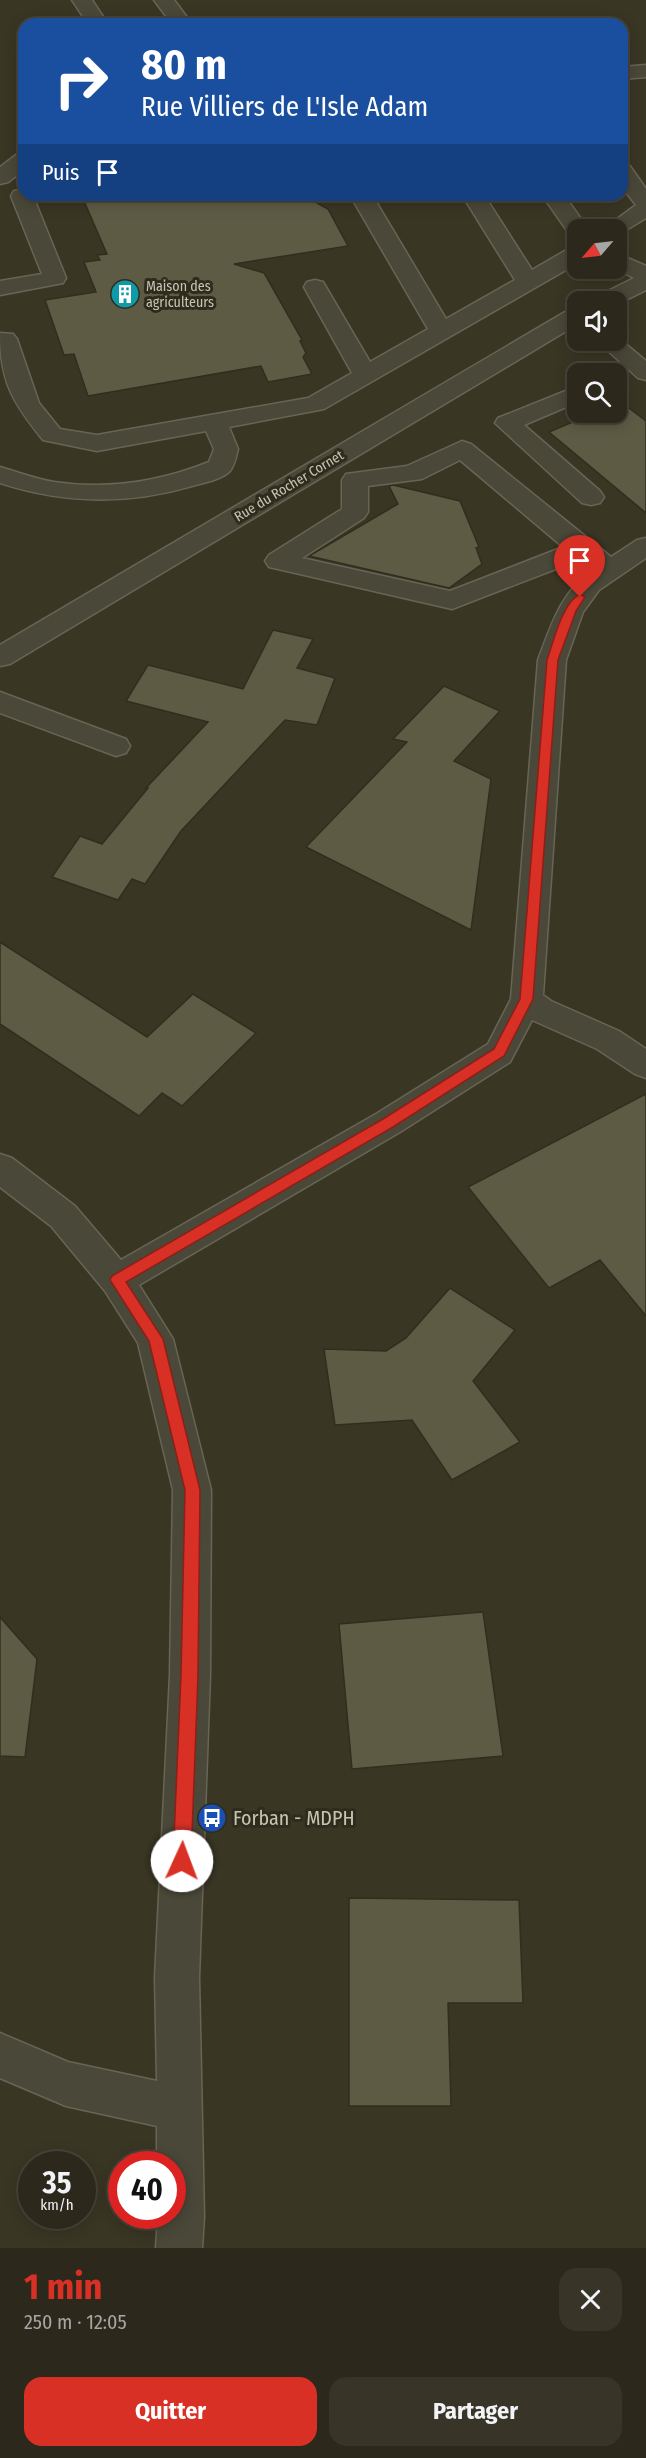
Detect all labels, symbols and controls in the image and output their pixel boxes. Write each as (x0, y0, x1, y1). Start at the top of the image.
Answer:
text: 80 m (141, 40, 227, 90)
icon: right (42, 42, 120, 120)
text: Rue Villiers de L'Isle Adam (141, 91, 428, 123)
icon: arrive (91, 156, 124, 189)
text: Puis (42, 159, 79, 186)
north arrow (567, 219, 627, 279)
map controls (567, 219, 627, 423)
building icon: Maison des agriculteurs (109, 278, 141, 310)
place label: Maison des agriculteurs (146, 278, 214, 311)
button: sound (567, 291, 627, 351)
button: search (567, 363, 627, 423)
street label: Rue du Rocher Cornet (231, 446, 347, 525)
pin (554, 535, 605, 597)
icon: arrive (563, 544, 596, 577)
bus stop icon: Forban - MDPH (196, 1802, 228, 1834)
place label: Forban - MDPH (233, 1806, 355, 1830)
position arrow (150, 1829, 214, 1893)
speed limit sign: 40 (108, 2151, 186, 2229)
text: 35 (43, 2165, 71, 2201)
text: km/h (40, 2196, 74, 2214)
text: 1 min (24, 2265, 102, 2309)
button: close (559, 2268, 622, 2331)
text: 250 m · 12:05 (24, 2310, 127, 2334)
button: Quitter (24, 2377, 317, 2446)
button: Partager (329, 2377, 622, 2446)

